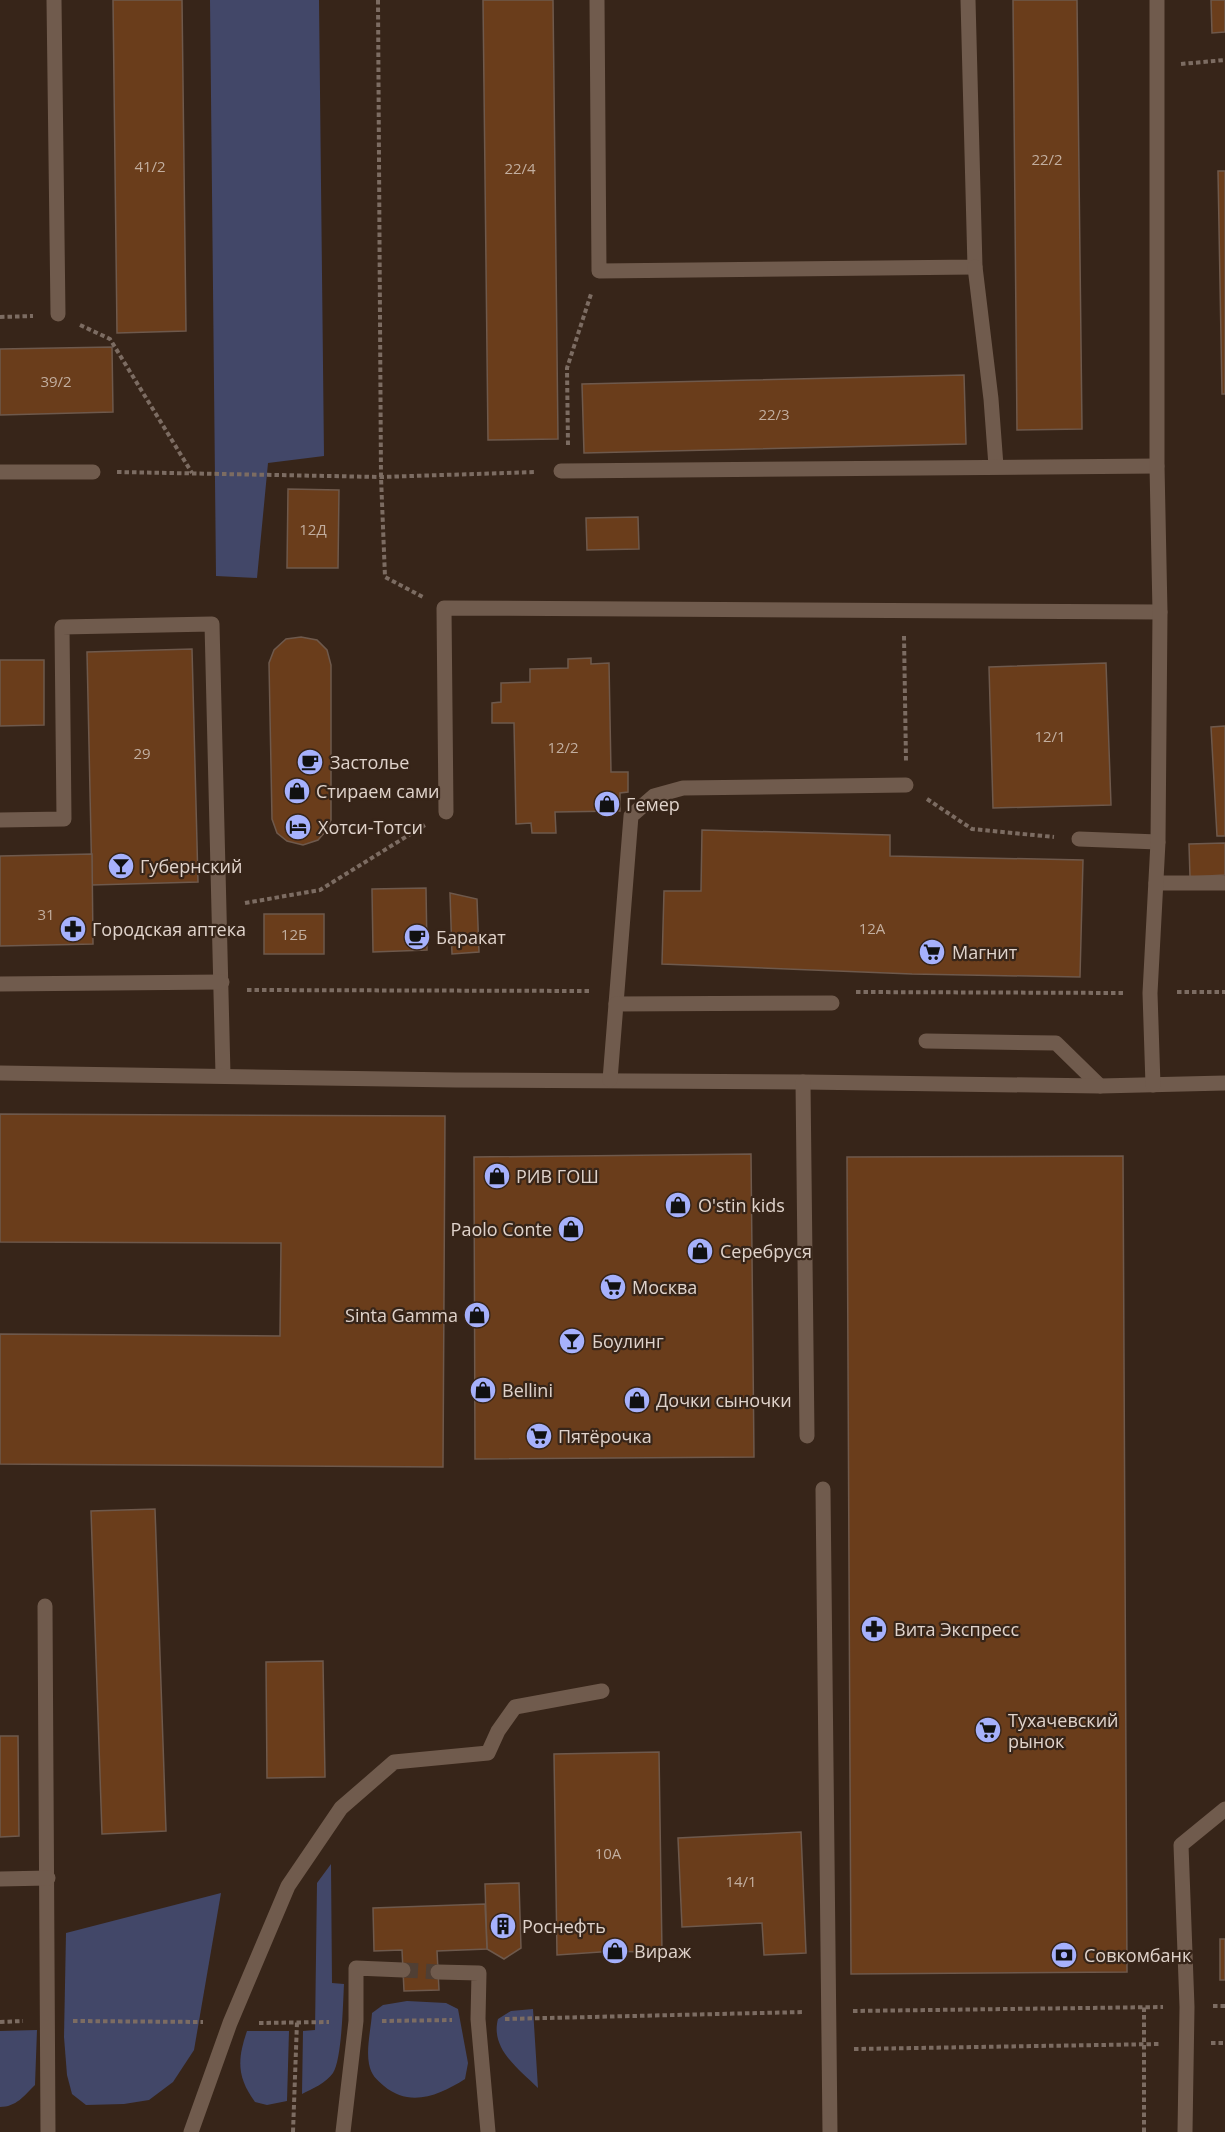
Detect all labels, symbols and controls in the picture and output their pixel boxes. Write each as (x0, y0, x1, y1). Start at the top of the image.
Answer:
house number: 22/2 (1031, 149, 1063, 169)
house number: 41/2 (134, 156, 166, 176)
house number: 22/4 (504, 158, 536, 178)
house number: 39/2 (40, 371, 72, 391)
house number: 22/3 (758, 404, 790, 424)
house number: 12Д (299, 519, 327, 539)
house number: 12/1 (1034, 726, 1066, 746)
house number: 12/2 (547, 737, 579, 757)
house number: 29 (133, 743, 151, 763)
cafe icon: Застолье (295, 747, 325, 777)
place label: Застолье (330, 750, 409, 774)
shop icon: Стираем сами (282, 776, 312, 806)
place label: Стираем сами (316, 779, 440, 803)
shop icon: Гемер (592, 789, 622, 819)
place label: Гемер (626, 792, 680, 816)
hotel icon: Хотси-Тотси (283, 812, 313, 842)
place label: Хотси-Тотси (318, 815, 423, 839)
bar icon: Губернский (106, 851, 136, 881)
place label: Губернский (140, 854, 242, 878)
house number: 31 (37, 904, 55, 924)
pharmacy icon: Городская аптека (58, 914, 88, 944)
place label: Городская аптека (92, 917, 246, 941)
house number: 12А (859, 918, 886, 938)
cafe icon: Баракат (402, 922, 432, 952)
house number: 12Б (281, 924, 307, 944)
place label: Баракат (436, 925, 506, 949)
supermarket icon: Магнит (917, 937, 947, 967)
place label: Магнит (952, 940, 1018, 964)
shop icon: РИВ ГОШ (482, 1161, 512, 1191)
place label: РИВ ГОШ (516, 1164, 599, 1188)
shop icon: O'stin kids (663, 1190, 693, 1220)
place label: O'stin kids (698, 1193, 785, 1217)
shop icon: Paolo Conte (556, 1214, 586, 1244)
place label: Paolo Conte (451, 1217, 552, 1241)
shop icon: Серебруся (685, 1236, 715, 1266)
place label: Серебруся (720, 1239, 812, 1263)
supermarket icon: Москва (598, 1272, 628, 1302)
place label: Москва (632, 1275, 697, 1299)
shop icon: Sinta Gamma (462, 1300, 492, 1330)
place label: Sinta Gamma (345, 1303, 458, 1327)
bar icon: Боулинг (557, 1326, 587, 1356)
place label: Боулинг (592, 1329, 664, 1353)
shop icon: Bellini (468, 1375, 498, 1405)
place label: Bellini (502, 1378, 553, 1402)
shop icon: Дочки сыночки (622, 1385, 652, 1415)
place label: Дочки сыночки (656, 1388, 792, 1412)
supermarket icon: Пятёрочка (524, 1421, 554, 1451)
place label: Пятёрочка (558, 1424, 652, 1448)
pharmacy icon: Вита Экспресс (859, 1614, 889, 1644)
place label: Вита Экспресс (894, 1617, 1019, 1641)
place label: Тухачевский рынок (1008, 1708, 1119, 1753)
supermarket icon: Тухачевский рынок (973, 1715, 1003, 1745)
house number: 10А (595, 1843, 622, 1863)
house number: 14/1 (725, 1871, 757, 1891)
building icon: Роснефть (488, 1911, 518, 1941)
place label: Роснефть (522, 1914, 606, 1938)
shop icon: Вираж (600, 1936, 630, 1966)
place label: Вираж (634, 1939, 692, 1963)
bank icon: Совкомбанк (1049, 1940, 1079, 1970)
place label: Совкомбанк (1084, 1943, 1192, 1967)

